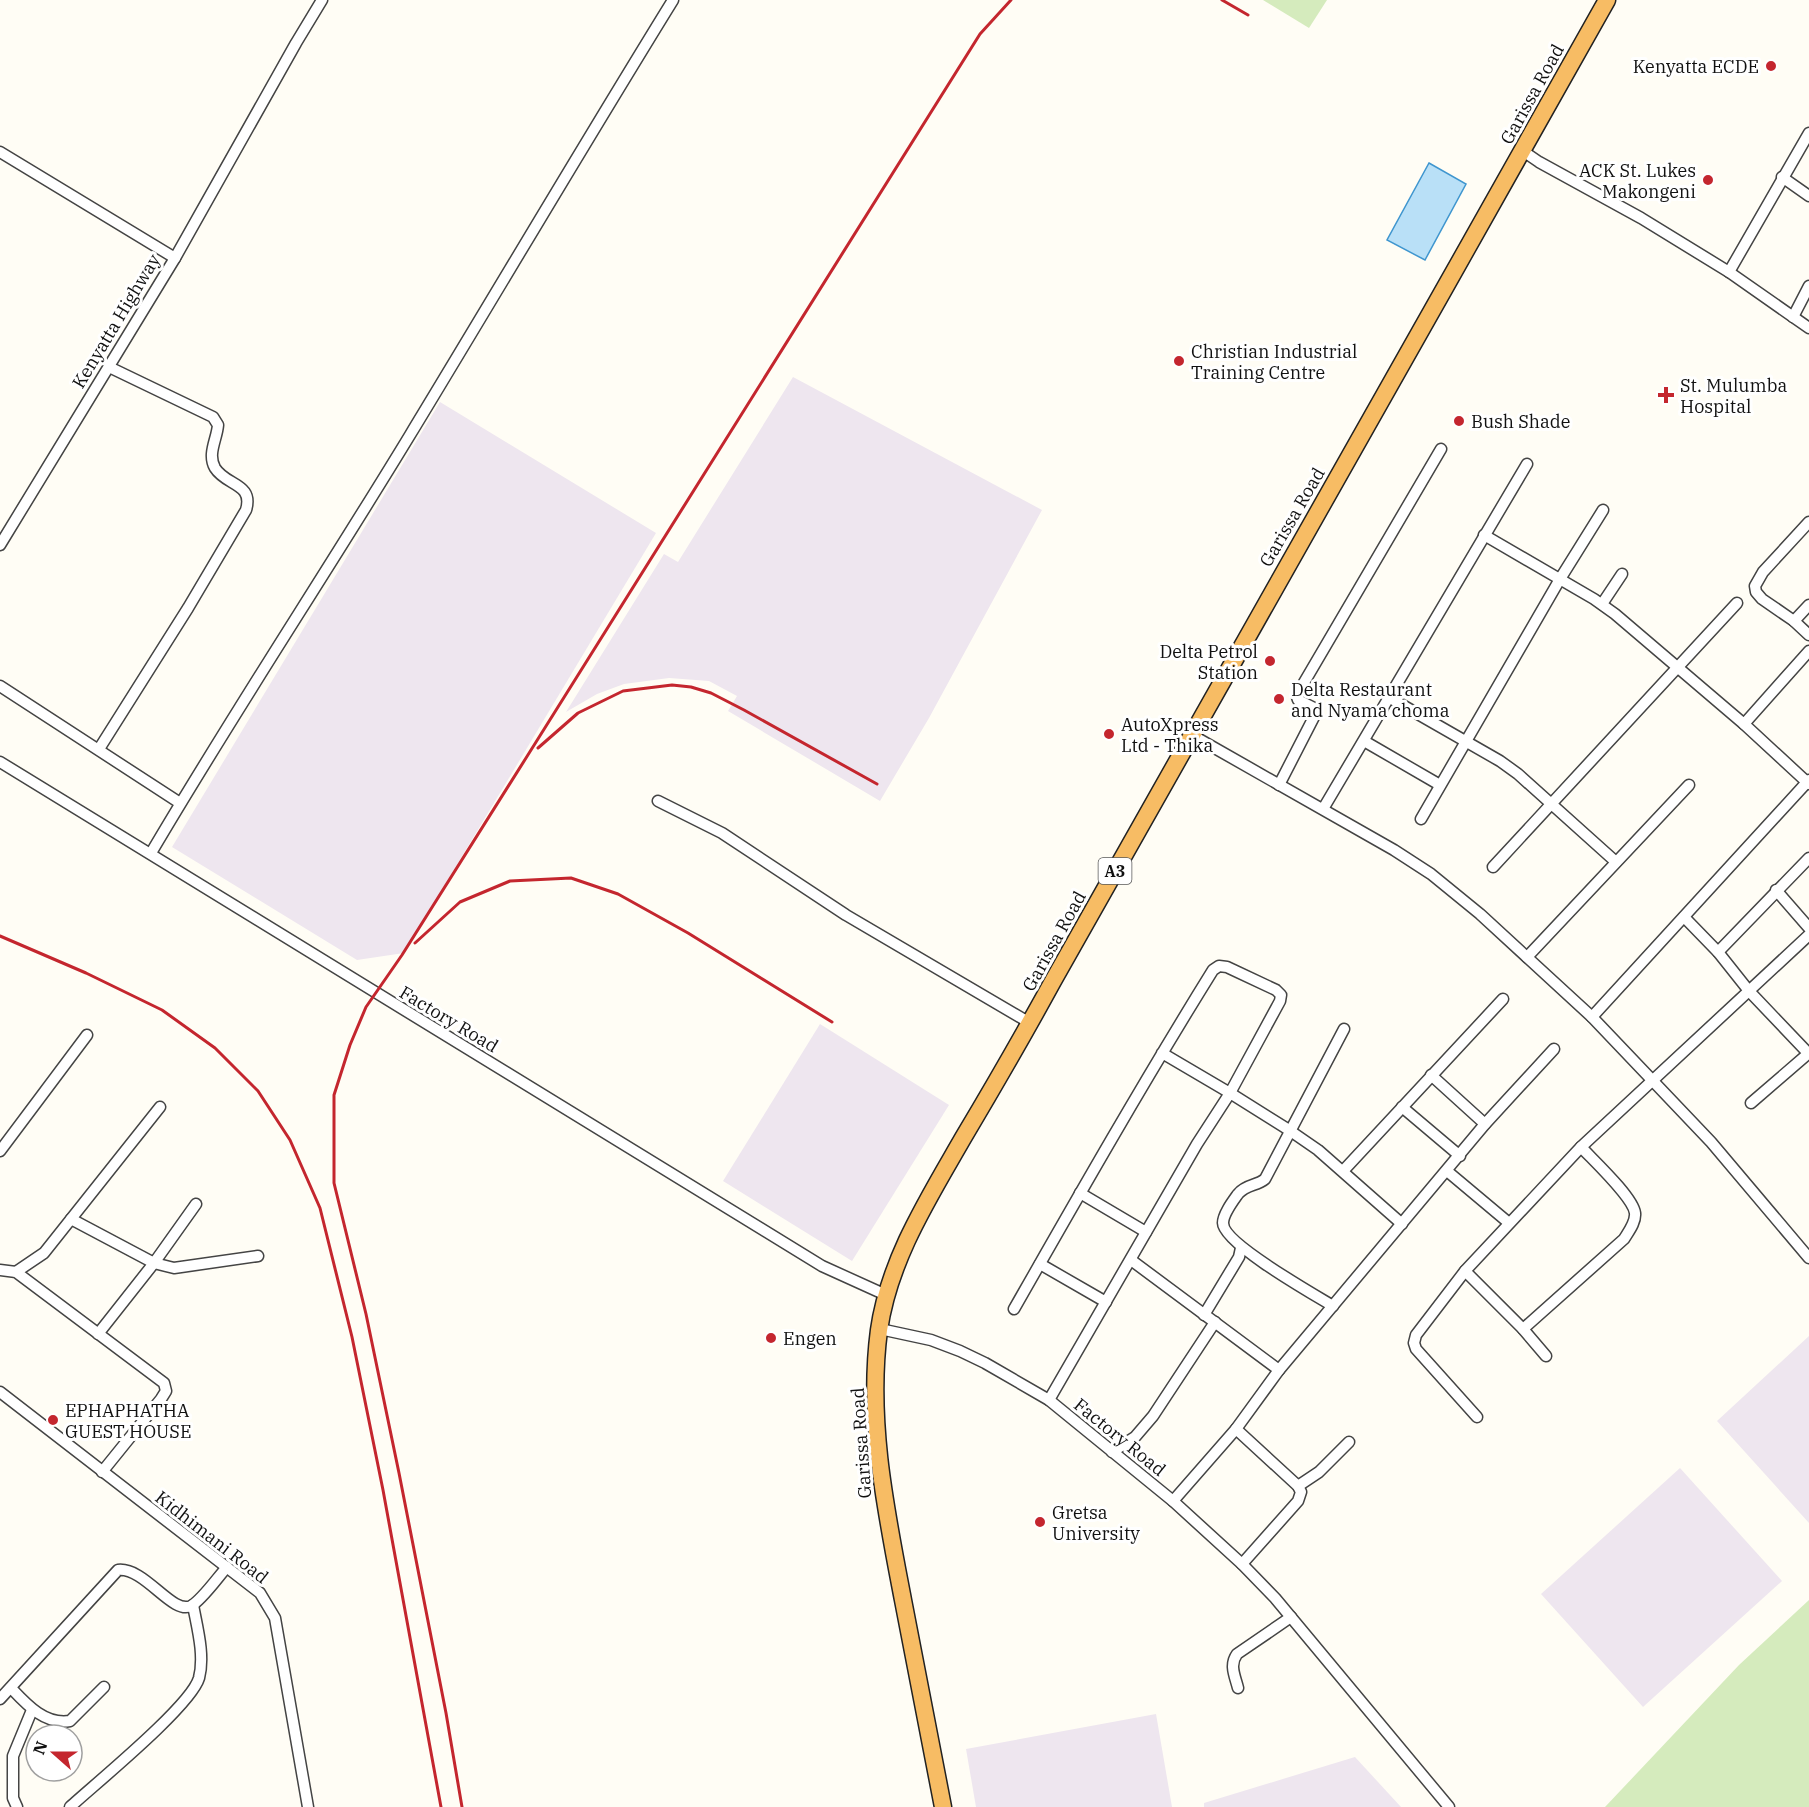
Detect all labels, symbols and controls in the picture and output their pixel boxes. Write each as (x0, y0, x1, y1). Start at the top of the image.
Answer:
street label: Garissa Road (1495, 40, 1569, 148)
place label: Kenyatta ECDE (1633, 55, 1759, 78)
marker: Kenyatta ECDE (1764, 59, 1778, 73)
place label: ACK St. Lukes Makongeni (1579, 159, 1696, 203)
marker: ACK St. Lukes Makongeni (1701, 173, 1715, 187)
street label: Kenyatta Highway (67, 249, 165, 392)
place label: Christian Industrial Training Centre (1191, 340, 1357, 384)
marker: Christian Industrial Training Centre (1172, 354, 1186, 368)
place label: St. Mulumba Hospital (1680, 374, 1788, 418)
marker: St. Mulumba Hospital (1657, 386, 1675, 404)
place label: Bush Shade (1471, 410, 1570, 433)
marker: Bush Shade (1452, 414, 1466, 428)
street label: Garissa Road (1254, 463, 1330, 571)
place label: Delta Petrol Station (1159, 640, 1258, 684)
marker: Delta Petrol Station (1263, 654, 1277, 668)
place label: Delta Restaurant and Nyama choma (1291, 678, 1450, 722)
marker: Delta Restaurant and Nyama choma (1272, 692, 1286, 706)
place label: AutoXpress Ltd - Thika (1121, 713, 1219, 757)
marker: AutoXpress Ltd - Thika (1102, 727, 1116, 741)
road number: A3 (1098, 858, 1132, 884)
street label: Garissa Road (1017, 887, 1091, 995)
street label: Factory Road (395, 980, 503, 1058)
place label: Engen (783, 1327, 837, 1350)
marker: Engen (764, 1331, 778, 1345)
street label: Garissa Road (846, 1387, 876, 1499)
street label: Factory Road (1069, 1393, 1171, 1481)
place label: EPHAPHATHA GUEST HOUSE (65, 1399, 191, 1443)
marker: EPHAPHATHA GUEST HOUSE (46, 1413, 60, 1427)
street label: Kidhimani Road (151, 1486, 273, 1588)
place label: Gretsa University (1052, 1501, 1140, 1545)
marker: Gretsa University (1033, 1515, 1047, 1529)
north arrow (24, 1723, 84, 1783)
text: N (28, 1738, 52, 1757)

